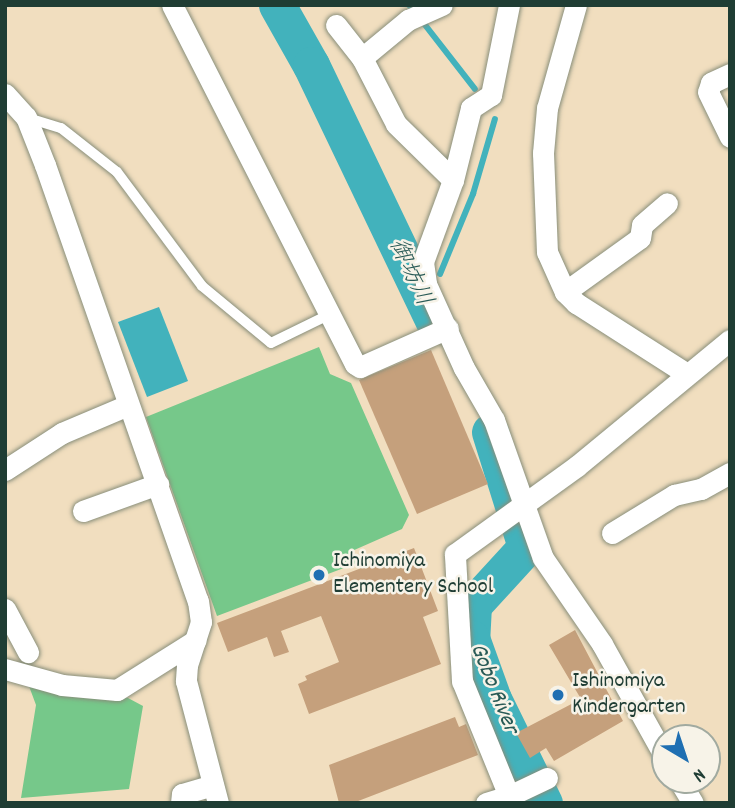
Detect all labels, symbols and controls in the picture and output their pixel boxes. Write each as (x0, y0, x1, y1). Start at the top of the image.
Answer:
water label: 御坊川 (381, 234, 437, 312)
place label: Ichinomiya Elementery School (333, 548, 493, 602)
marker: Ichinomiya Elementery School (311, 567, 327, 583)
water label: Gobo River (462, 640, 524, 738)
place label: Ishinomiya Kindergarten (572, 668, 686, 722)
marker: Ishinomiya Kindergarten (550, 687, 566, 703)
north arrow (651, 724, 721, 794)
text: N (686, 761, 710, 788)

